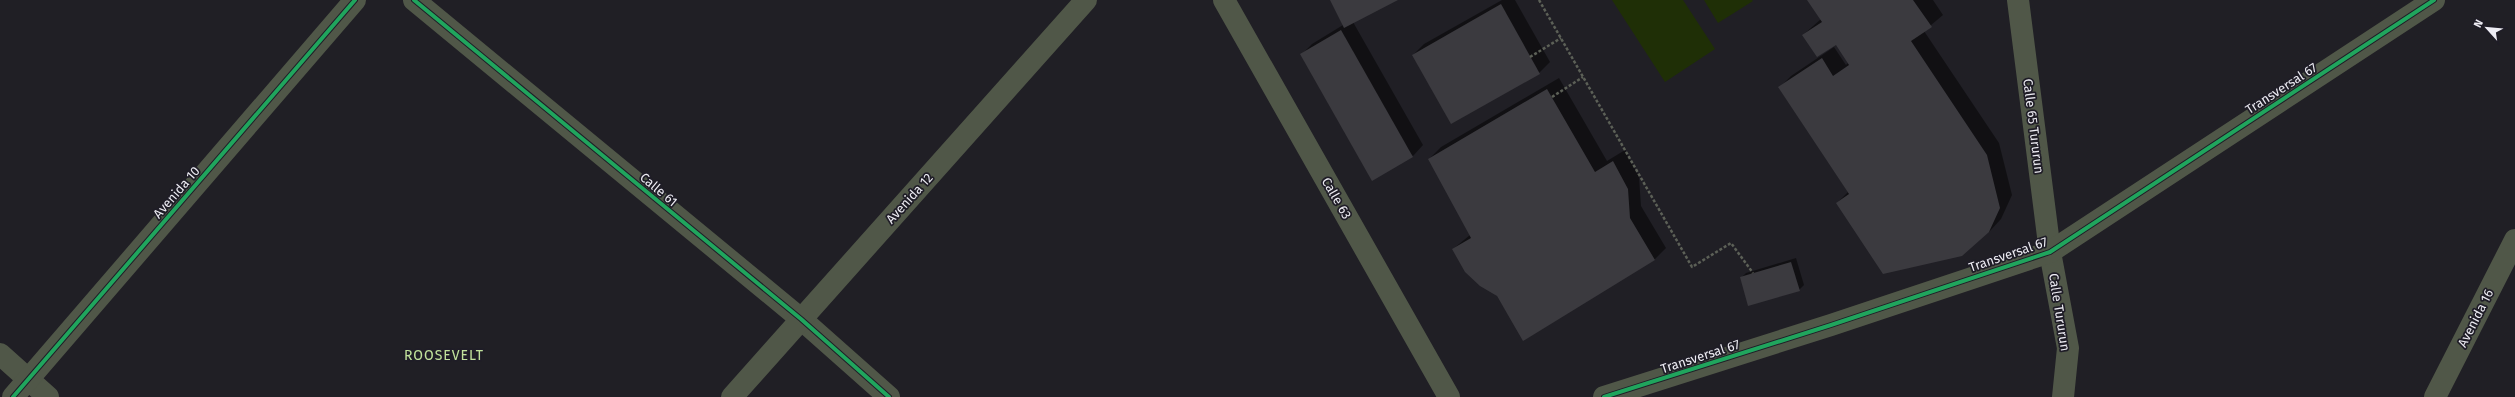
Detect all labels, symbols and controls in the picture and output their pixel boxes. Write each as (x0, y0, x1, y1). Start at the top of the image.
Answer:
north arrow (2467, 8, 2507, 48)
text: N (2471, 17, 2486, 30)
street label: Transversal 67 (2243, 60, 2320, 117)
street label: Calle 65 Tururun (2020, 78, 2047, 174)
street label: Avenida 10 (150, 164, 203, 221)
street label: Calle 61 (637, 169, 680, 209)
street label: Avenida 12 (883, 170, 936, 227)
street label: Calle 63 (1319, 175, 1354, 222)
street label: Transversal 67 (1967, 234, 2050, 275)
street label: Calle Tururun (2046, 272, 2073, 352)
street label: Avenida 16 (2454, 287, 2496, 350)
street label: Transversal 67 (1659, 337, 1742, 376)
district label: ROOSEVELT (404, 347, 484, 364)

